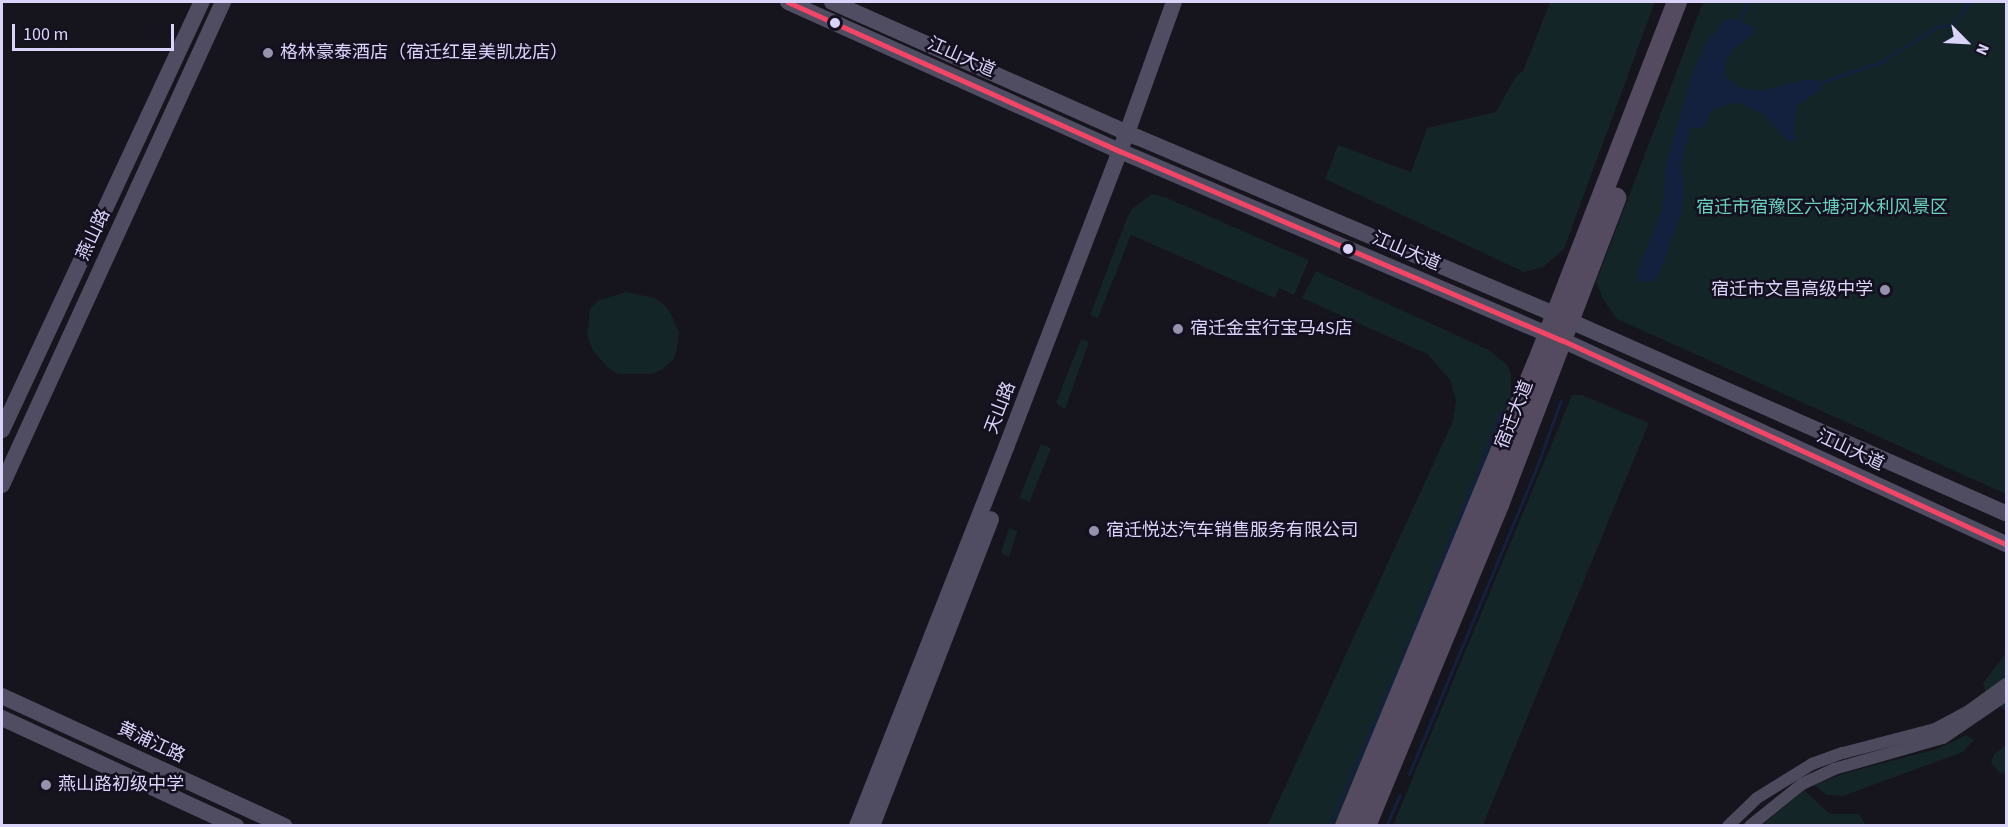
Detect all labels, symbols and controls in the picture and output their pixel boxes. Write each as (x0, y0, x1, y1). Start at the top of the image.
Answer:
scale bar (15, 12, 177, 50)
north arrow (1936, 12, 1996, 72)
unlabelled marker (829, 17, 841, 29)
text: 100 m (23, 22, 68, 47)
street label: 江山大道 (924, 33, 998, 83)
text: N (1970, 40, 1995, 59)
place label: 格林豪泰酒店（宿迁红星美凯龙店） (280, 42, 568, 64)
marker: 格林豪泰酒店（宿迁红星美凯龙店） (261, 46, 275, 60)
park label: 宿迁市宿豫区六塘河水利风景区 (1696, 197, 1948, 219)
street label: 燕山路 (73, 206, 115, 264)
street label: 江山大道 (1369, 228, 1443, 276)
unlabelled marker (1342, 243, 1354, 255)
place label: 宿迁市文昌高级中学 (1711, 279, 1873, 301)
marker: 宿迁市文昌高级中学 (1878, 283, 1892, 297)
place label: 宿迁金宝行宝马4S店 (1190, 318, 1353, 340)
marker: 宿迁金宝行宝马4S店 (1171, 322, 1185, 336)
street label: 宿迁大道 (1492, 378, 1538, 452)
street label: 天山路 (981, 379, 1021, 437)
street label: 江山大道 (1813, 426, 1887, 476)
place label: 宿迁悦达汽车销售服务有限公司 (1106, 520, 1358, 542)
marker: 宿迁悦达汽车销售服务有限公司 (1087, 524, 1101, 538)
street label: 黄浦江路 (114, 718, 188, 768)
place label: 燕山路初级中学 (58, 774, 184, 796)
marker: 燕山路初级中学 (39, 778, 53, 792)

